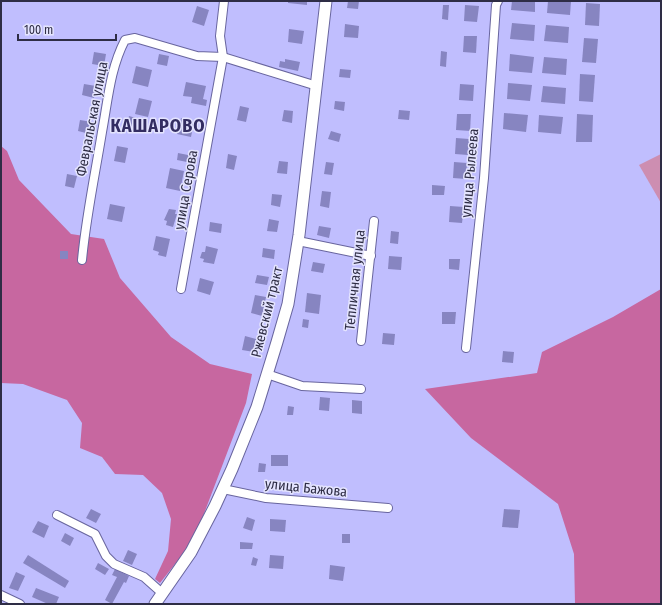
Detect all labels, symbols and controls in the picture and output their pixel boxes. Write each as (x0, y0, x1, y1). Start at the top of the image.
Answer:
scale bar (18, 16, 116, 42)
text: 100 m (24, 23, 53, 37)
street label: Февральская улица (73, 60, 111, 178)
district label: КАШАРОВО (110, 115, 206, 137)
street label: улица Рылеева (458, 128, 482, 218)
street label: улица Серова (171, 149, 201, 231)
street label: Тепличная улица (341, 229, 369, 331)
street label: Ржевский тракт (248, 265, 287, 359)
street label: улица Бажова (264, 475, 348, 501)

